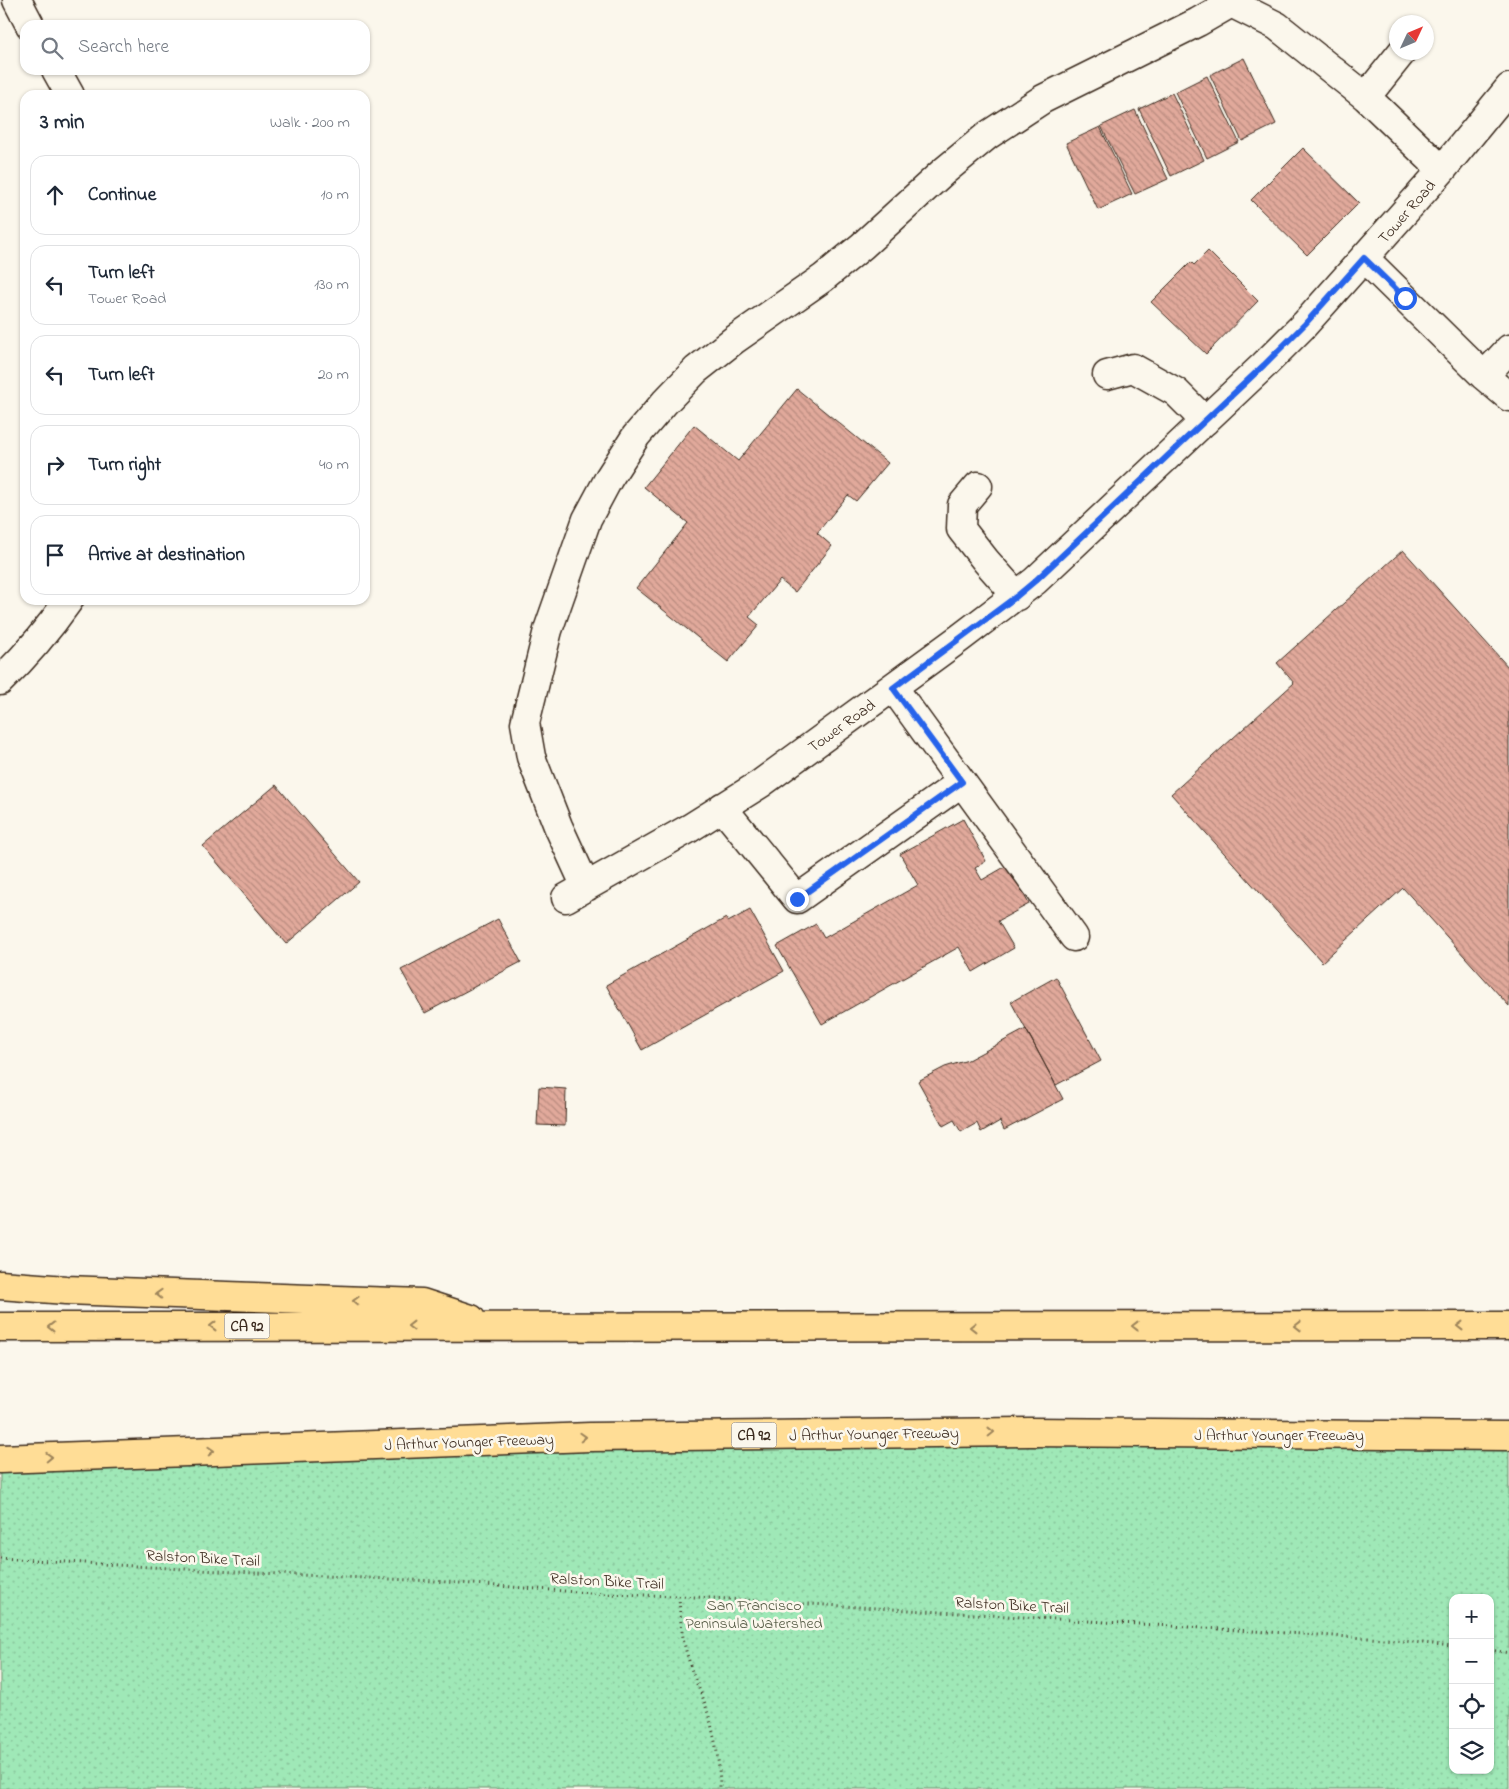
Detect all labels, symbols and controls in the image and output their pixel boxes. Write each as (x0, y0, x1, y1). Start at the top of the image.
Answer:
north arrow (1389, 15, 1434, 60)
search box (20, 20, 370, 75)
icon: search (38, 34, 66, 62)
text: Search here (78, 34, 169, 61)
text: 3 min (40, 108, 84, 138)
text: Walk · 200 m (270, 111, 350, 135)
street label: Tower Road (1373, 175, 1442, 250)
icon: ahead (41, 181, 69, 209)
text: Continue (88, 182, 156, 209)
text: 10 m (321, 183, 349, 207)
text: Turn left (88, 260, 155, 287)
icon: left (41, 271, 69, 299)
text: 130 m (314, 273, 349, 297)
text: Tower Road (88, 287, 166, 311)
route start (1394, 287, 1417, 310)
icon: left (41, 361, 69, 389)
text: Turn left (88, 362, 155, 389)
text: 20 m (318, 363, 349, 387)
icon: right (41, 451, 69, 479)
text: Turn right (88, 452, 161, 479)
text: 40 m (319, 453, 349, 477)
icon: arrive (41, 541, 69, 569)
text: Arrive at destination (88, 542, 245, 569)
street label: Tower Road (803, 694, 881, 759)
route end (786, 888, 809, 911)
one-way arrow (155, 1288, 163, 1299)
one-way arrow (352, 1296, 360, 1306)
road number: CA 92 (224, 1314, 270, 1338)
one-way arrow (209, 1321, 216, 1331)
one-way arrow (406, 1321, 414, 1331)
one-way arrow (1131, 1321, 1139, 1331)
one-way arrow (1294, 1321, 1302, 1331)
one-way arrow (1456, 1321, 1464, 1331)
one-way arrow (46, 1322, 54, 1332)
one-way arrow (969, 1322, 976, 1332)
road number: CA 92 (732, 1422, 776, 1448)
street label: J Arthur Younger Freeway (789, 1422, 959, 1448)
street label: J Arthur Younger Freeway (1194, 1424, 1364, 1448)
one-way arrow (988, 1427, 995, 1437)
street label: J Arthur Younger Freeway (384, 1428, 554, 1458)
one-way arrow (580, 1432, 588, 1442)
one-way arrow (208, 1446, 215, 1456)
one-way arrow (45, 1452, 53, 1463)
street label: Ralston Bike Trail (145, 1544, 261, 1574)
street label: Ralston Bike Trail (549, 1567, 665, 1597)
street label: Ralston Bike Trail (954, 1591, 1070, 1621)
park label: San Francisco Peninsula Watershed (685, 1594, 823, 1636)
map controls (1449, 1594, 1494, 1774)
button: + (1449, 1594, 1494, 1639)
button: − (1449, 1639, 1494, 1684)
button: locate (1449, 1684, 1494, 1729)
button: layers (1449, 1729, 1494, 1774)

